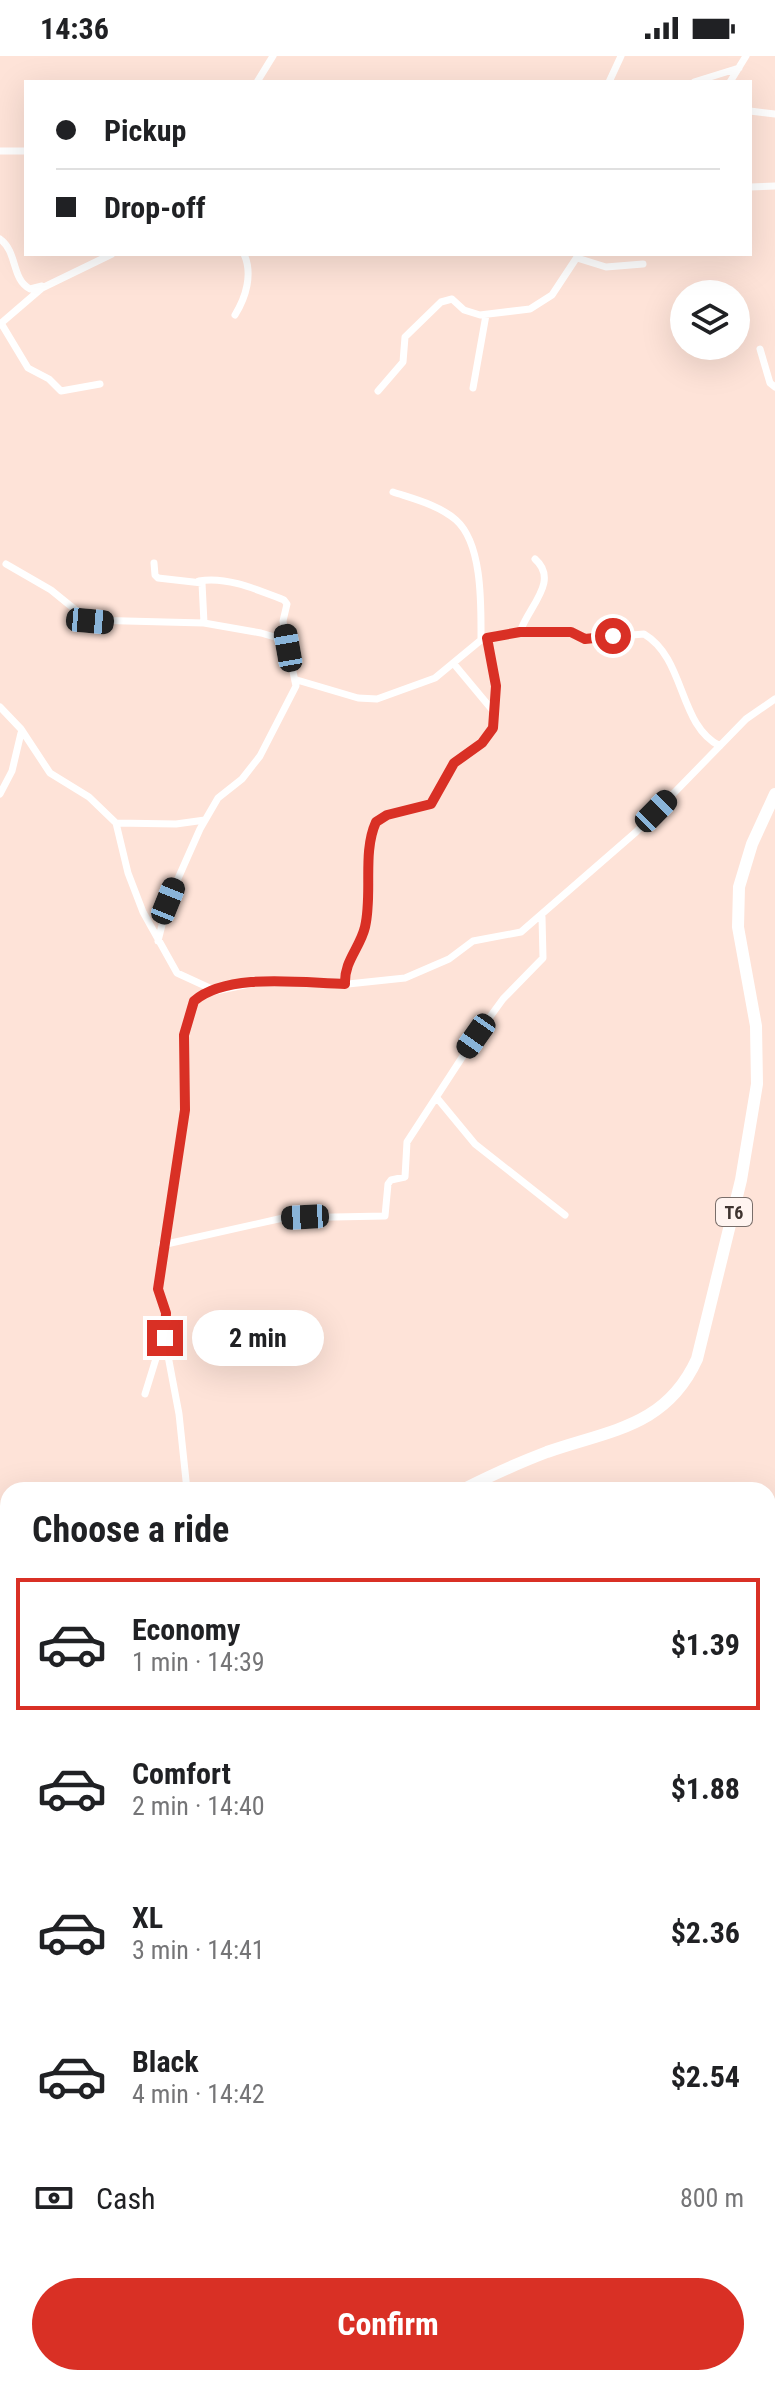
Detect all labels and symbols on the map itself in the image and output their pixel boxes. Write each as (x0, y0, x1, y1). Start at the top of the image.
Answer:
car (65, 607, 115, 635)
route start (595, 618, 631, 654)
car (272, 622, 304, 674)
car (631, 786, 681, 836)
car (148, 874, 188, 928)
car (452, 1009, 500, 1063)
road number: T6 (716, 1198, 752, 1226)
car (280, 1204, 330, 1230)
callout: 2 min (193, 1310, 325, 1366)
route end (147, 1320, 183, 1356)

